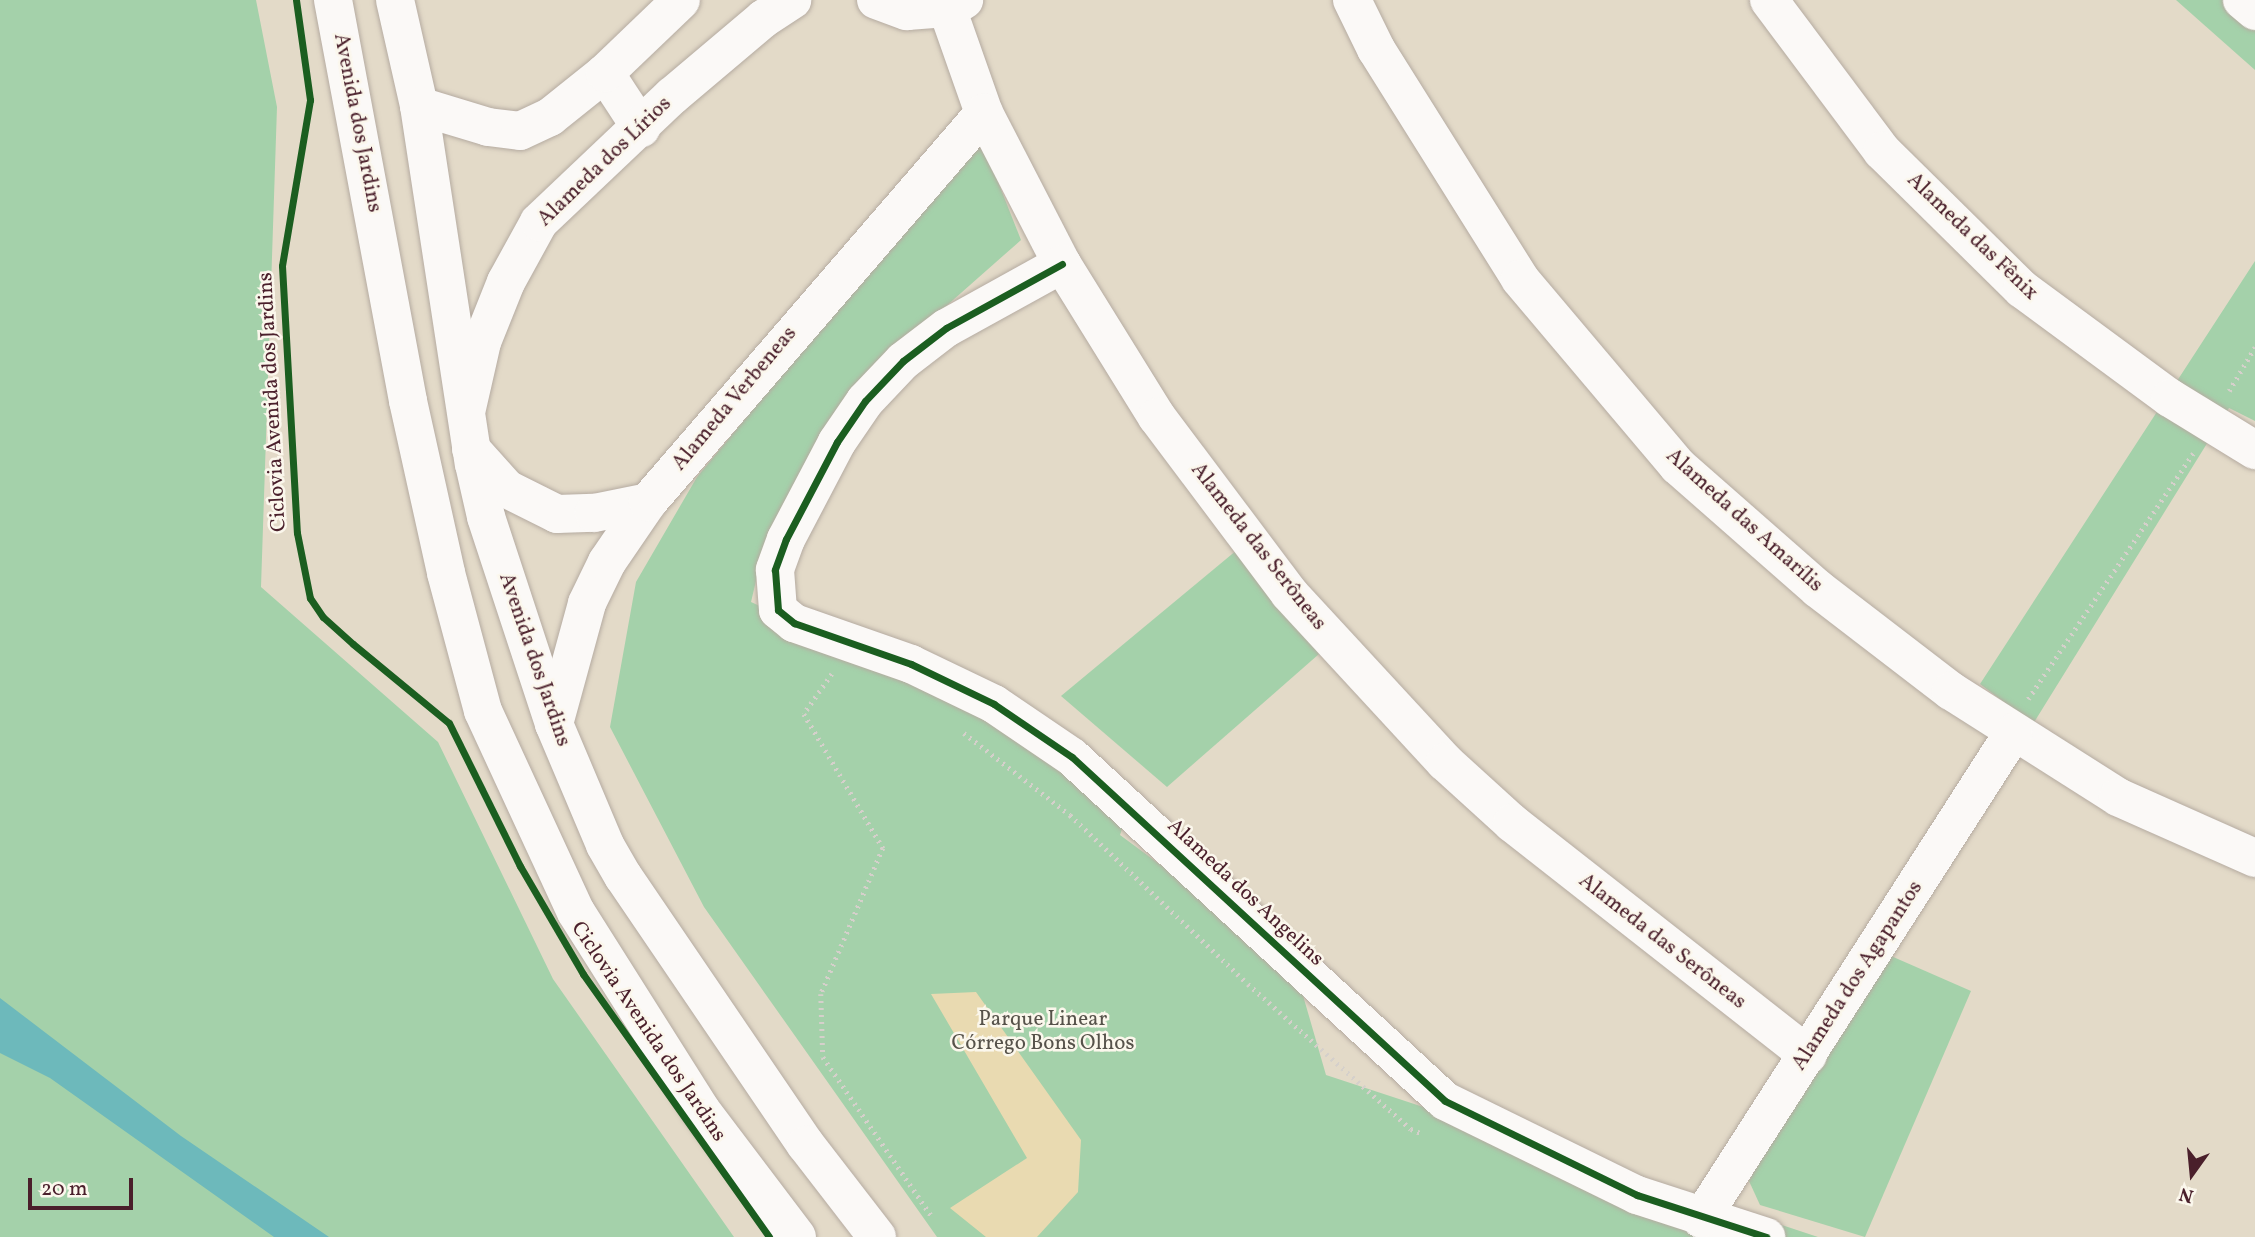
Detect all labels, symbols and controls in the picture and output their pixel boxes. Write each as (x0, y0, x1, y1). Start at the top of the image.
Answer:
street label: Avenida dos Jardins (327, 31, 387, 215)
street label: Alameda dos Lírios (533, 92, 677, 232)
street label: Alameda das Fênix (1901, 168, 2043, 306)
street label: Ciclovia Avenida dos Jardins (254, 272, 292, 532)
street label: Alameda Verbeneas (667, 322, 803, 476)
street label: Alameda das Amarílis (1660, 444, 1828, 598)
street label: Alameda das Serôneas (1185, 458, 1331, 636)
street label: Avenida dos Jardins (492, 570, 576, 750)
street label: Alameda dos Angelins (1161, 814, 1329, 972)
street label: Alameda das Serôneas (1573, 869, 1751, 1015)
street label: Alameda dos Agapantos (1787, 876, 1929, 1076)
street label: Ciclovia Avenida dos Jardins (565, 917, 731, 1147)
park label: Parque Linear Córrego Bons Olhos (952, 1007, 1134, 1057)
north arrow (2157, 1139, 2227, 1209)
scale bar (32, 1164, 136, 1208)
text: 20 m (41, 1175, 87, 1204)
text: N (2177, 1180, 2197, 1209)

